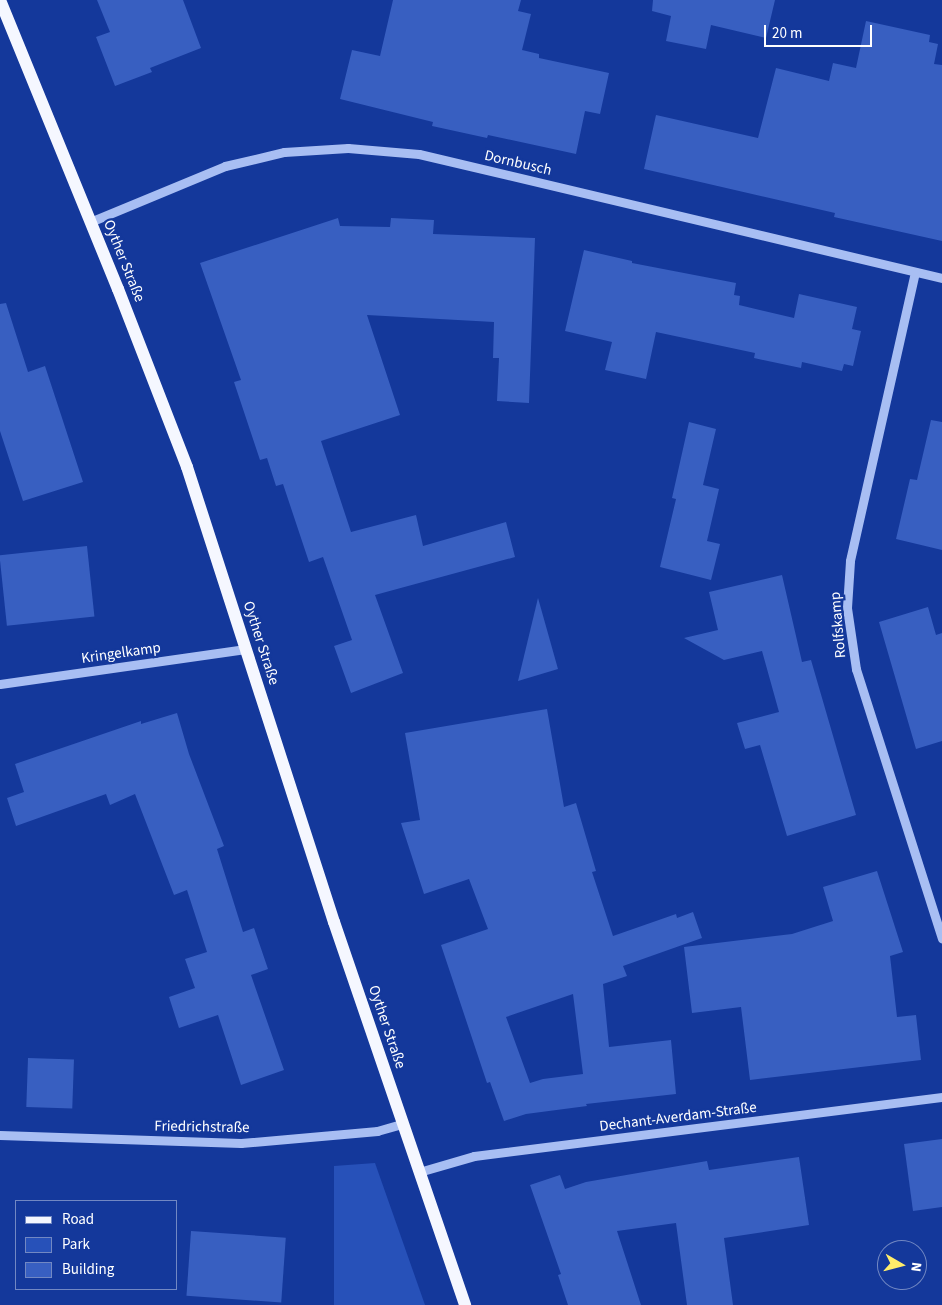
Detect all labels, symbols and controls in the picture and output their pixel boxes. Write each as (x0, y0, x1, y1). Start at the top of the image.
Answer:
scale bar (767, 15, 874, 47)
text: 20 m (772, 23, 802, 44)
street label: Dornbusch (483, 147, 553, 179)
street label: Oyther Straße (99, 217, 149, 305)
street label: Rolfskamp (826, 591, 850, 659)
street label: Oyther Straße (239, 599, 283, 687)
street label: Kringelkamp (80, 639, 162, 667)
street label: Oyther Straße (364, 983, 410, 1071)
street label: Dechant-Averdam-Straße (598, 1098, 758, 1136)
street label: Friedrichstraße (154, 1117, 250, 1137)
legend (15, 1200, 178, 1290)
text: Road (62, 1209, 94, 1230)
text: Park (62, 1234, 90, 1255)
north arrow (877, 1240, 927, 1290)
text: Building (62, 1259, 114, 1280)
text: N (905, 1261, 926, 1273)

